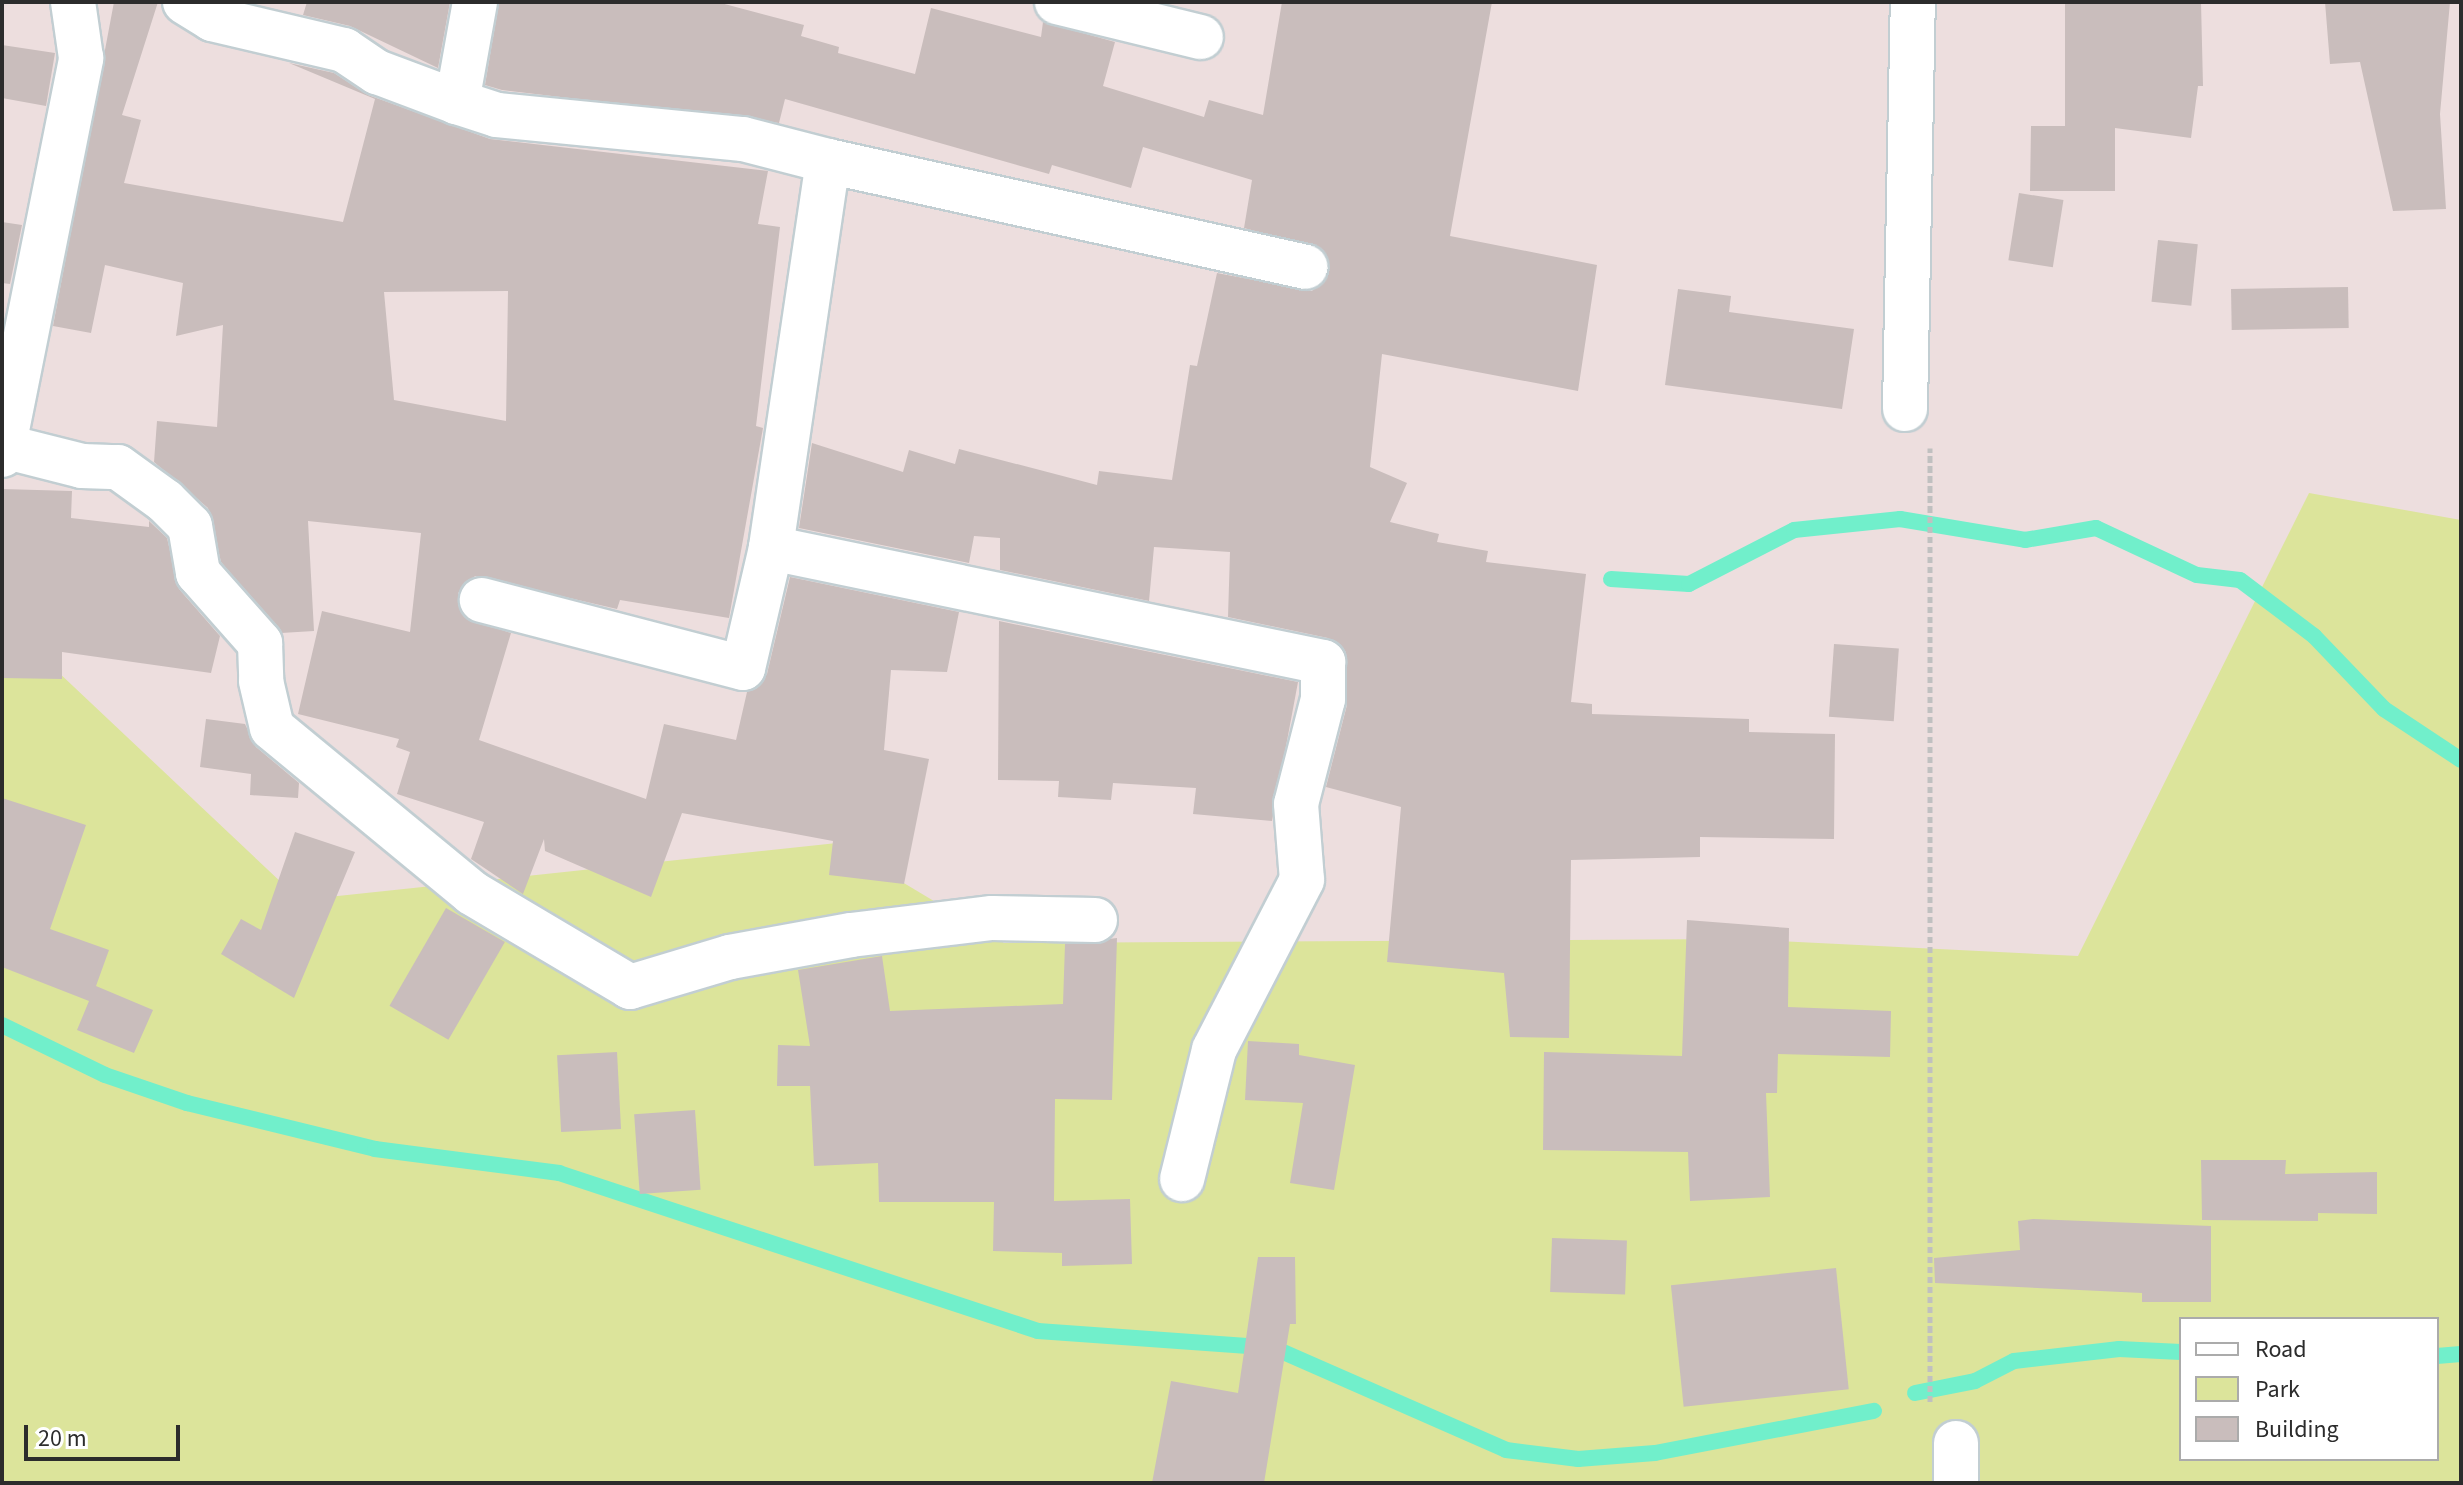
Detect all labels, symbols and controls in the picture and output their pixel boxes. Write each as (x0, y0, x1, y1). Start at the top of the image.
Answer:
legend (2179, 1317, 2439, 1461)
text: Road (2255, 1332, 2307, 1367)
text: Park (2255, 1372, 2300, 1407)
scale bar (28, 1409, 184, 1459)
text: Building (2255, 1412, 2339, 1447)
text: 20 m (38, 1421, 87, 1456)

